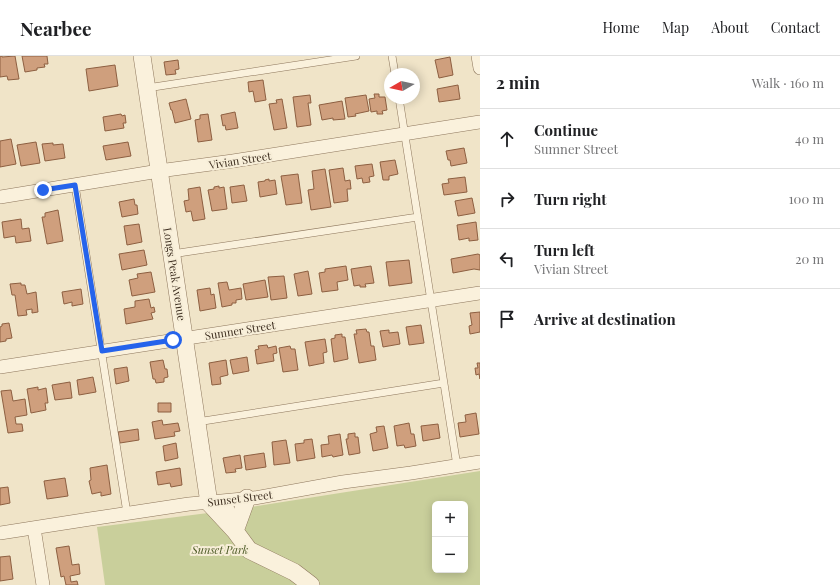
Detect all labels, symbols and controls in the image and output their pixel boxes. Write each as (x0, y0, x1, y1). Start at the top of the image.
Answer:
text: Nearbee (20, 15, 92, 41)
text: Home (602, 18, 640, 37)
text: Map (662, 18, 689, 37)
text: About (711, 18, 749, 37)
text: Contact (771, 18, 820, 37)
north arrow (384, 68, 420, 104)
text: 2 min (496, 71, 540, 93)
text: Walk · 160 m (752, 74, 824, 91)
text: Continue (534, 120, 598, 140)
icon: ahead (496, 128, 518, 150)
text: 40 m (795, 130, 824, 147)
text: Sumner Street (534, 140, 618, 157)
street label: Vivian Street (207, 148, 272, 172)
route end (34, 181, 52, 199)
icon: right (496, 188, 518, 210)
text: Turn right (534, 189, 607, 209)
text: 100 m (789, 190, 824, 207)
street label: Longs Peak Avenue (160, 226, 190, 322)
text: Turn left (534, 240, 595, 260)
icon: left (496, 248, 518, 270)
text: 20 m (795, 250, 824, 267)
text: Vivian Street (534, 260, 608, 277)
icon: arrive (496, 308, 518, 330)
text: Arrive at destination (534, 309, 676, 329)
street label: Sumner Street (204, 317, 276, 343)
route start (164, 331, 182, 349)
street label: Sunset Street (207, 487, 273, 509)
map controls (432, 501, 468, 573)
button: + (432, 501, 468, 537)
button: − (432, 537, 468, 573)
park label: Sunset Park (191, 542, 249, 557)

